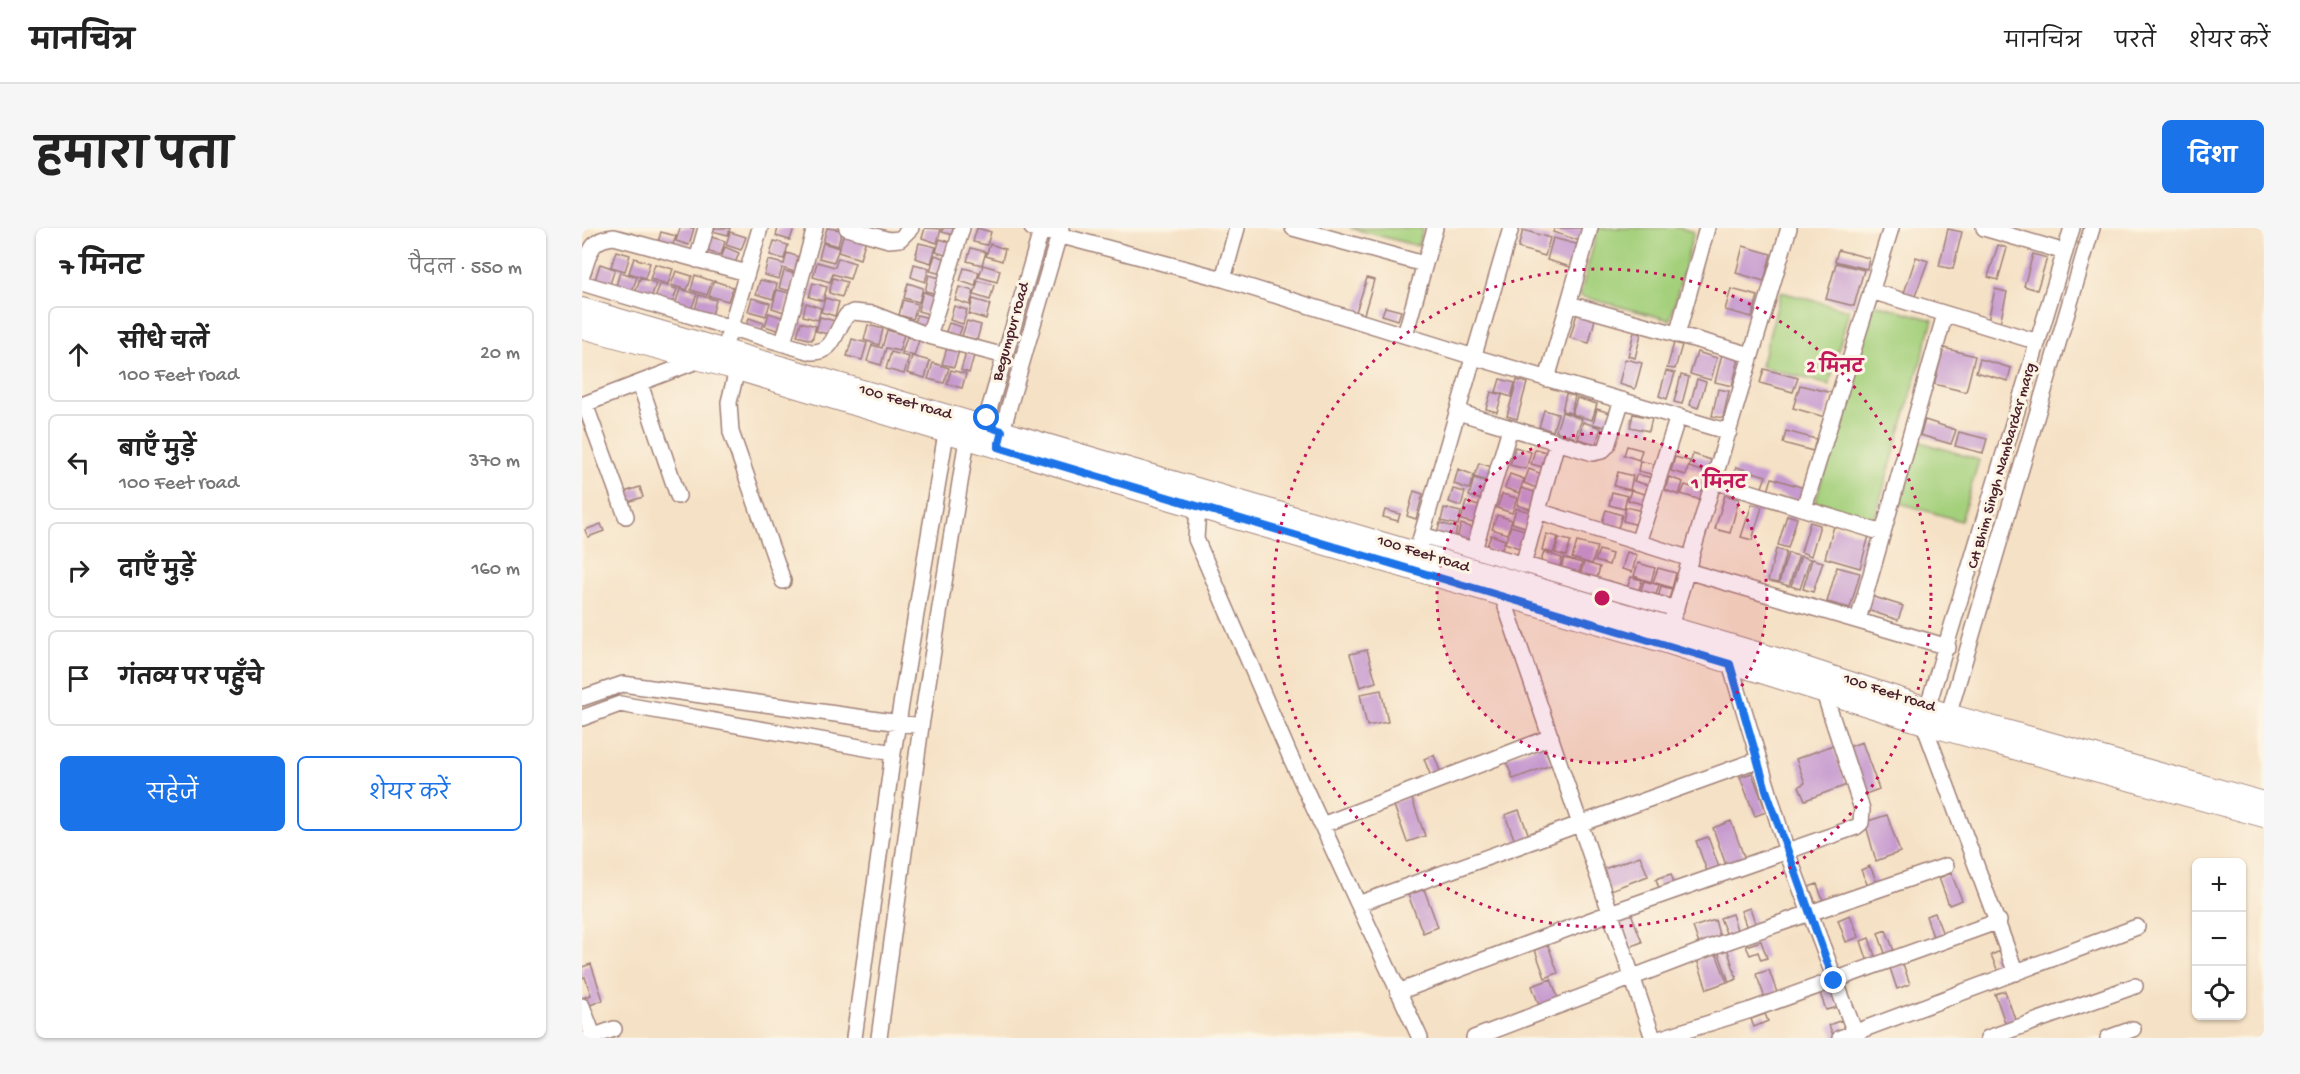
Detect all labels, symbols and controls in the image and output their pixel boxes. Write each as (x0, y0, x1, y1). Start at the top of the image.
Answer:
text: मानचित्र (30, 27, 134, 60)
text: मानचित्र (2004, 31, 2081, 56)
text: परतें (2114, 31, 2156, 56)
text: शेयर करें (2189, 31, 2270, 56)
button: दिशा (2162, 120, 2264, 193)
text: हमारा पता (36, 135, 233, 184)
text: 7 मिनट (60, 254, 143, 285)
text: पैदल · 550 m (409, 258, 522, 281)
street label: Begumpur road (989, 279, 1036, 384)
text: सीधे चलें (119, 331, 209, 357)
icon: ahead (62, 338, 95, 371)
text: 20 m (480, 343, 520, 366)
text: 2 मिनट (1807, 351, 1866, 379)
street label: CH Bhim Singh Nambardar marg (1964, 361, 2042, 571)
text: 100 Feet road (119, 365, 239, 388)
street label: 100 Feet road (855, 380, 955, 426)
route start (973, 404, 999, 430)
text: बाएँ मुड़ें (119, 439, 196, 465)
icon: left (62, 446, 95, 479)
text: 370 m (469, 451, 520, 474)
text: 1 मिनट (1690, 467, 1749, 495)
text: 100 Feet road (119, 473, 239, 496)
street label: 100 Feet road (1374, 532, 1473, 579)
icon: right (62, 554, 95, 587)
text: दाएँ मुड़ें (119, 559, 195, 585)
text: 160 m (471, 559, 520, 582)
centre of rings (1592, 588, 1612, 608)
icon: arrive (62, 662, 95, 695)
text: गंतव्य पर पहुँचे (119, 667, 263, 693)
street label: 100 Feet road (1840, 670, 1939, 718)
button: सहेजें (60, 756, 285, 831)
button: शेयर करें (297, 756, 522, 831)
map controls (2192, 858, 2246, 1020)
button: + (2192, 858, 2246, 912)
button: − (2192, 912, 2246, 966)
button: locate (2192, 966, 2246, 1020)
route end (1820, 967, 1846, 993)

